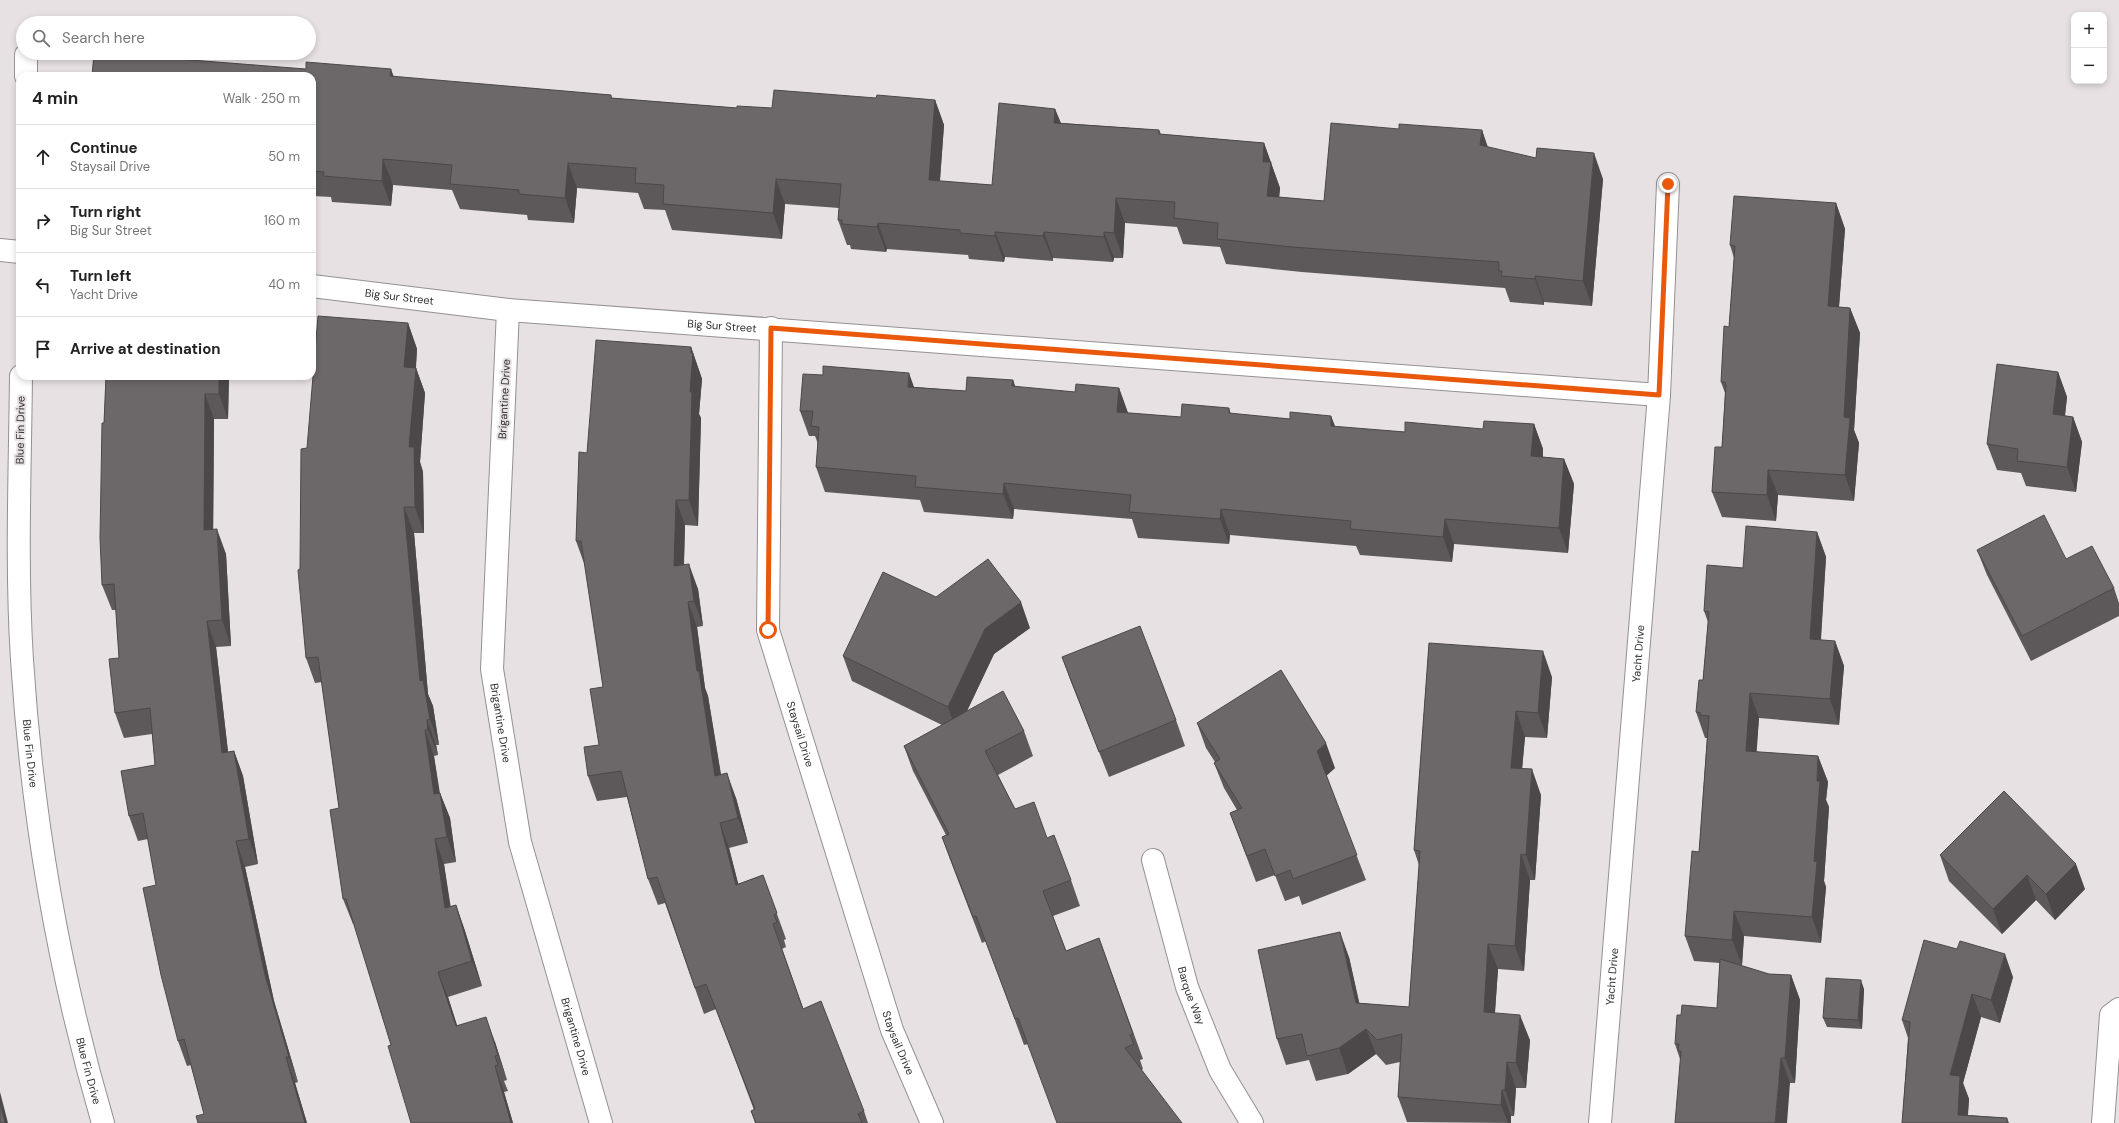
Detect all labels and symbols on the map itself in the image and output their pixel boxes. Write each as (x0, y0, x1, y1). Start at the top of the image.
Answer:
route end (1659, 175, 1677, 193)
street label: Big Sur Street (364, 286, 435, 308)
street label: Big Sur Street (687, 316, 757, 335)
street label: Brigantine Drive (495, 359, 513, 439)
street label: Blue Fin Drive (12, 396, 28, 464)
route start (759, 621, 777, 639)
street label: Yacht Drive (1629, 624, 1647, 683)
street label: Brigantine Drive (487, 682, 514, 764)
street label: Staysail Drive (784, 700, 817, 769)
street label: Blue Fin Drive (20, 719, 41, 788)
street label: Yacht Drive (1603, 947, 1621, 1006)
street label: Barque Way (1175, 965, 1208, 1027)
street label: Brigantine Drive (558, 996, 594, 1077)
street label: Staysail Drive (879, 1009, 917, 1077)
street label: Blue Fin Drive (73, 1036, 104, 1106)

